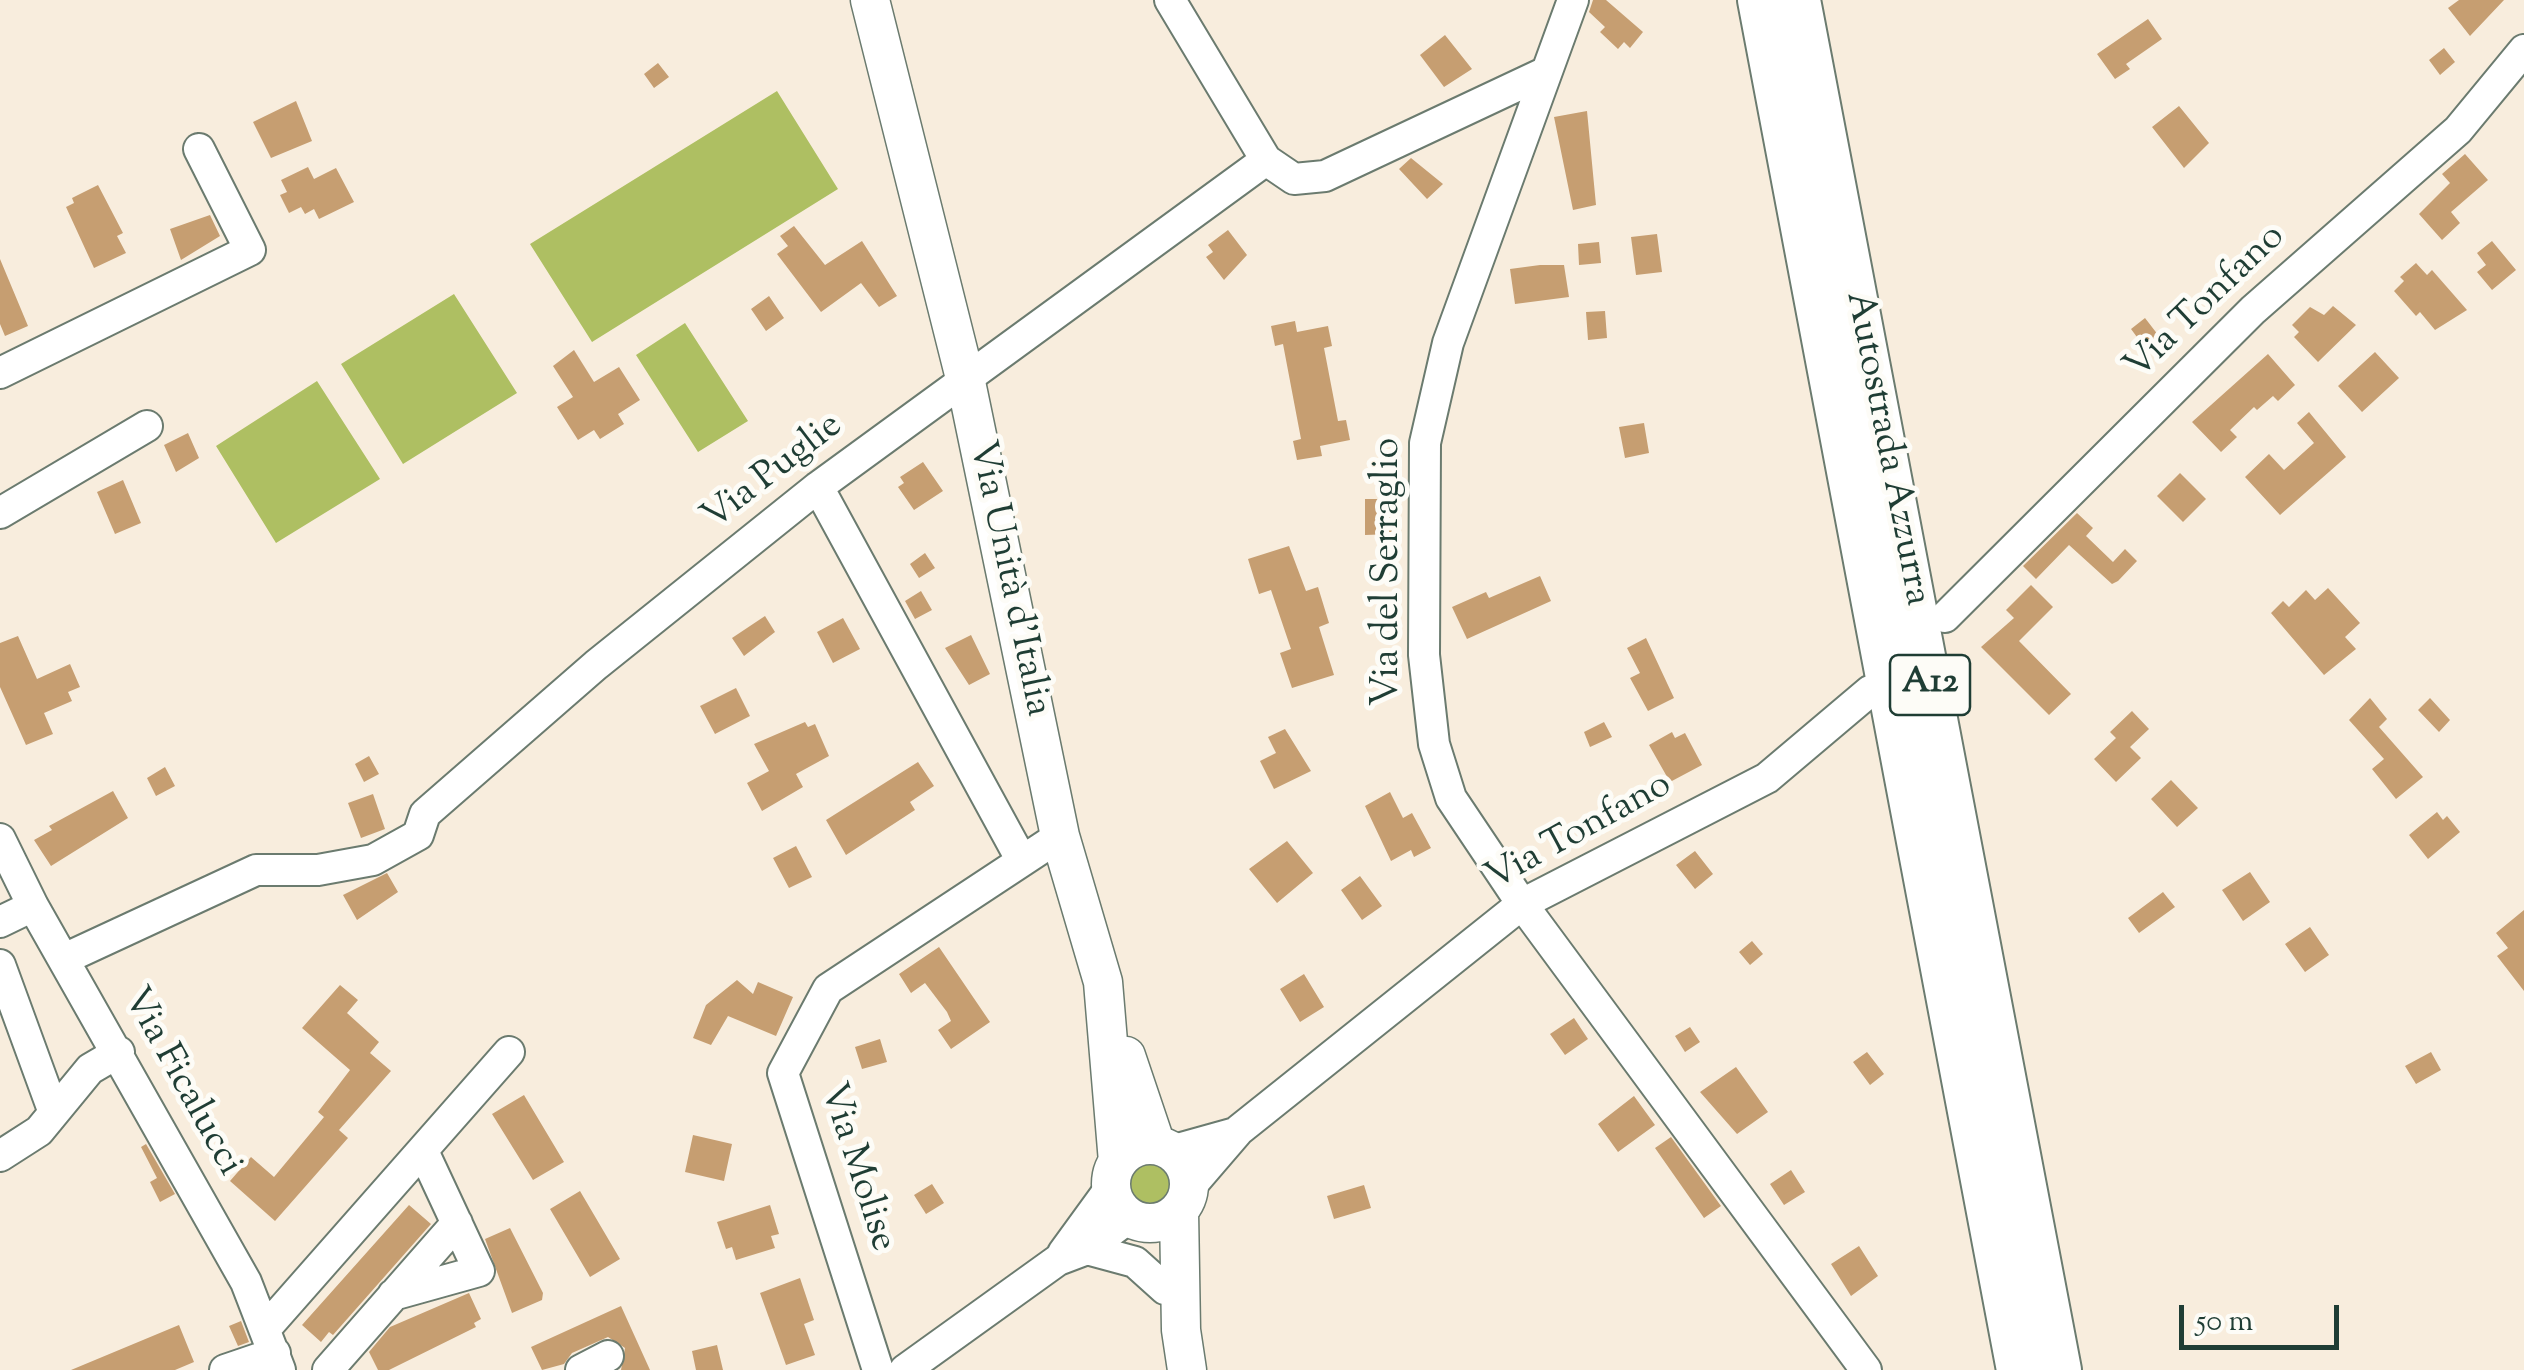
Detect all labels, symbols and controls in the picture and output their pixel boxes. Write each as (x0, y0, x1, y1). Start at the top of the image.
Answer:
street label: Via Tonfano (2117, 216, 2297, 392)
street label: Autostrada Azzurra (1832, 288, 1938, 610)
street label: Via Puglie (695, 405, 853, 543)
street label: Via Unità d'Italia (956, 437, 1058, 721)
street label: Via del Serraglio (1368, 438, 1414, 706)
road number: A12 (1890, 655, 1970, 715)
street label: Via Tonfano (1479, 764, 1681, 904)
street label: Via Ficalucci (110, 981, 250, 1185)
street label: Via Molise (806, 1078, 904, 1258)
scale bar (2184, 1285, 2344, 1347)
text: 50 m (2196, 1301, 2253, 1344)

